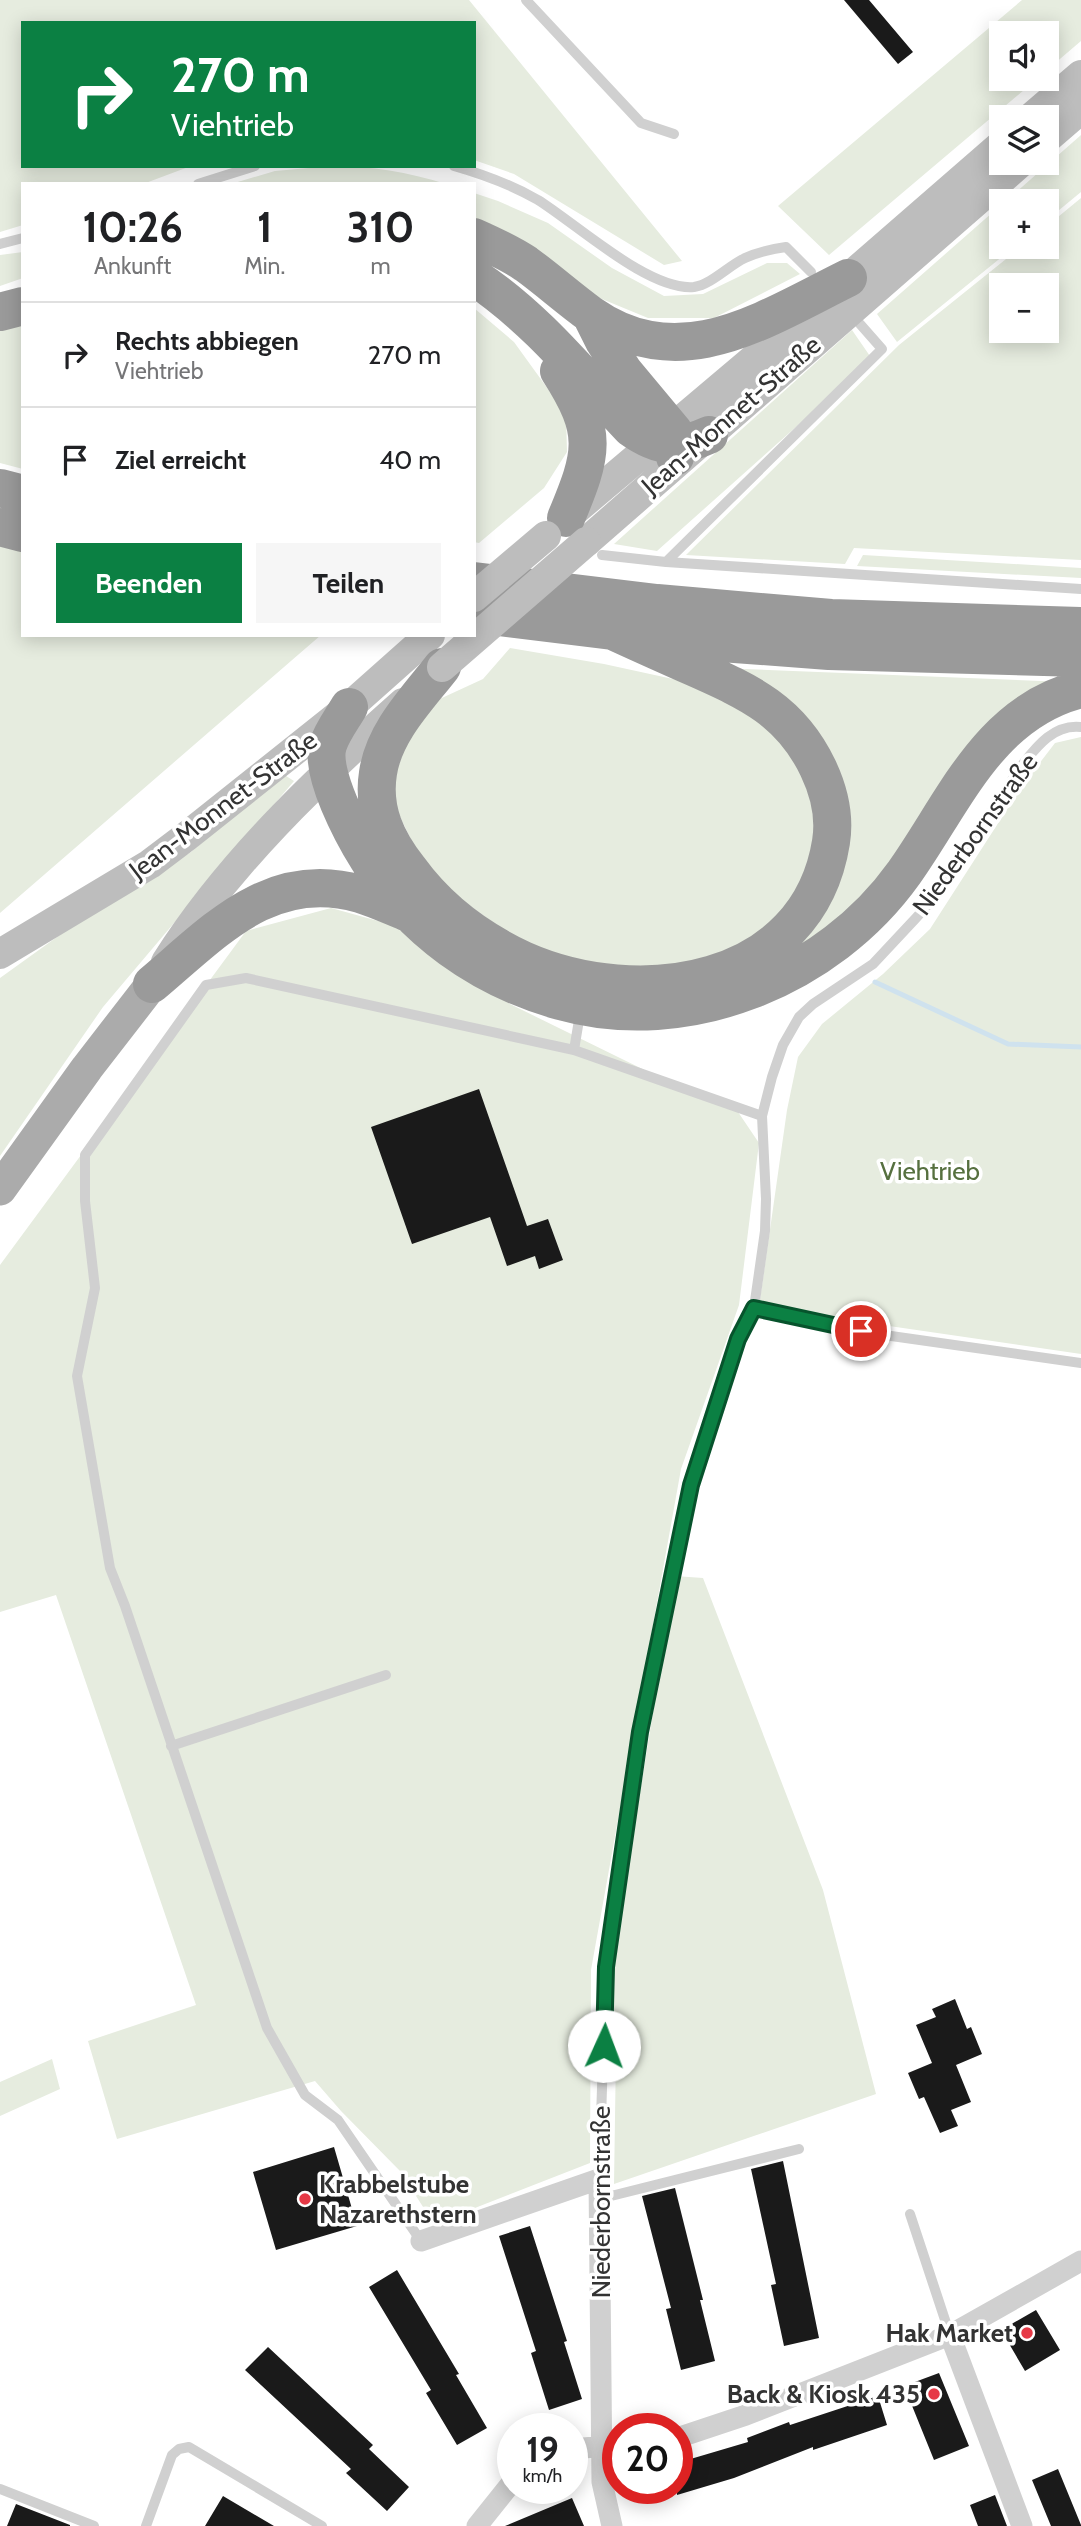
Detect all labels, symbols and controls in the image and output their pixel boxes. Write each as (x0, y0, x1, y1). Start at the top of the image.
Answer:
map controls (989, 21, 1059, 343)
button: sound (989, 21, 1059, 91)
text: 270 m (171, 45, 310, 104)
icon: right (56, 49, 147, 140)
text: Viehtrieb (171, 105, 294, 144)
button: layers (989, 105, 1059, 175)
button: + (989, 189, 1059, 259)
text: 10:26 (82, 201, 183, 253)
text: 1 (257, 201, 273, 253)
text: 310 (347, 201, 415, 253)
text: Ankunft (94, 252, 171, 280)
text: Min. (244, 252, 285, 280)
text: m (371, 252, 391, 280)
button: − (989, 273, 1059, 343)
text: Rechts abbiegen (115, 325, 299, 357)
street label: Jean-Monnet-Straße (634, 329, 827, 502)
icon: right (56, 336, 94, 374)
text: 270 m (368, 339, 441, 371)
text: Viehtrieb (115, 357, 203, 385)
icon: arrive (56, 441, 94, 479)
text: Ziel erreicht (115, 444, 246, 476)
text: 40 m (379, 444, 441, 476)
button: Beenden (56, 543, 242, 623)
button: Teilen (256, 543, 441, 623)
street label: Jean-Monnet-Straße (122, 724, 323, 887)
street label: Niederbornstraße (905, 747, 1045, 921)
park label: Viehtrieb (880, 1155, 980, 1187)
pin (831, 1301, 891, 1361)
icon: arrive (842, 1312, 880, 1350)
position arrow (567, 2009, 641, 2083)
street label: Niederbornstraße (585, 2106, 617, 2298)
place label: Krabbelstube Nazarethstern (319, 2168, 477, 2230)
marker: Krabbelstube Nazarethstern (297, 2191, 313, 2207)
place label: Hak Market (885, 2317, 1013, 2349)
marker: Hak Market (1019, 2325, 1035, 2341)
place label: Back & Kiosk 435 (727, 2378, 920, 2410)
marker: Back & Kiosk 435 (926, 2386, 942, 2402)
speed limit sign: 20 (602, 2413, 693, 2504)
text: 19 (526, 2428, 559, 2471)
text: km/h (523, 2465, 562, 2487)

